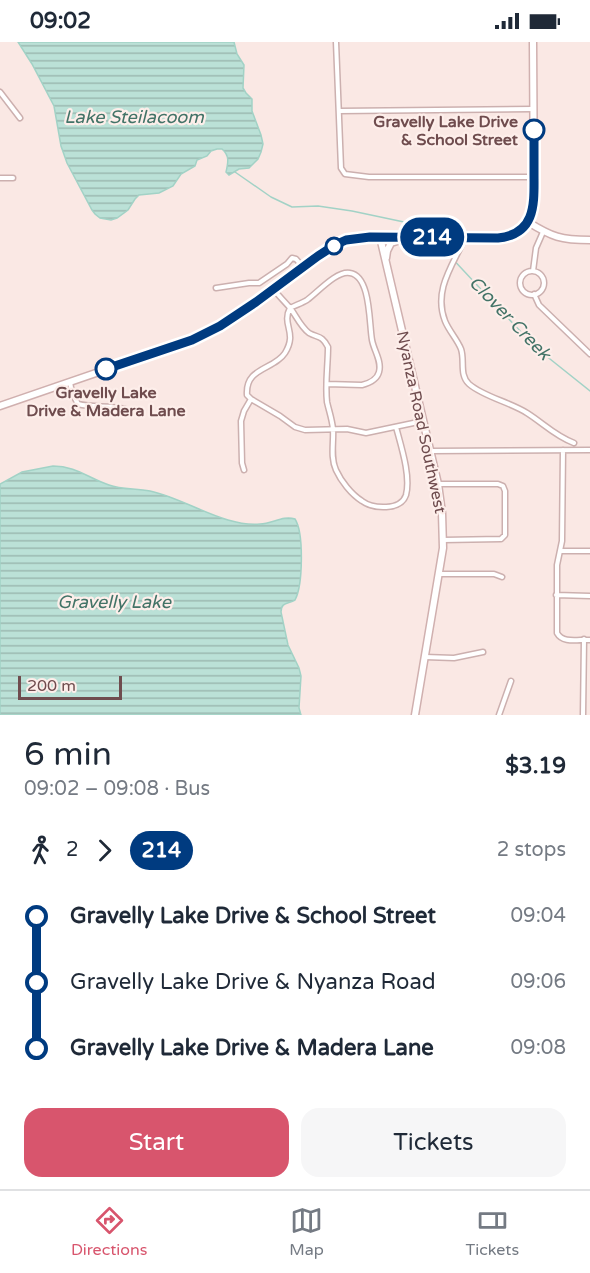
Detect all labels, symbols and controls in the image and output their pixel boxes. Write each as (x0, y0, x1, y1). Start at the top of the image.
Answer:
text: 09:02 (30, 8, 91, 34)
water label: Lake Steilacoom (64, 106, 204, 128)
place label: Gravelly Lake Drive & School Street (373, 112, 519, 150)
marker: Gravelly Lake Drive & School Street (523, 119, 545, 141)
line badge: 214 (398, 218, 466, 256)
text: 214 (412, 225, 452, 250)
unlabelled marker (325, 237, 343, 255)
water label: Clover Creek (465, 271, 556, 365)
street label: Nyanza Road Southwest (392, 329, 450, 515)
marker: Gravelly Lake Drive & Madera Lane (95, 358, 117, 380)
place label: Gravelly Lake Drive & Madera Lane (26, 383, 186, 421)
water label: Gravelly Lake (57, 591, 172, 613)
scale bar (18, 673, 122, 700)
text: 200 m (27, 676, 76, 696)
text: 6 min (24, 735, 112, 774)
text: $3.19 (505, 753, 566, 779)
text: 09:02 – 09:08 · Bus (24, 777, 210, 801)
icon: walk (24, 834, 57, 867)
icon: forward (88, 834, 121, 867)
text: 2 (66, 838, 79, 862)
text: 214 (142, 838, 181, 863)
text: 2 stops (497, 838, 566, 862)
text: Gravelly Lake Drive & School Street (70, 903, 436, 929)
text: 09:04 (511, 904, 566, 928)
text: Gravelly Lake Drive & Nyanza Road (70, 969, 436, 995)
text: 09:06 (511, 970, 566, 994)
text: Gravelly Lake Drive & Madera Lane (70, 1035, 434, 1061)
text: 09:08 (511, 1036, 566, 1060)
button: Start (24, 1108, 289, 1177)
button: Tickets (301, 1108, 566, 1177)
tab: Directions (71, 1204, 147, 1260)
tab: Map (289, 1204, 324, 1260)
tab: Tickets (466, 1204, 519, 1260)

